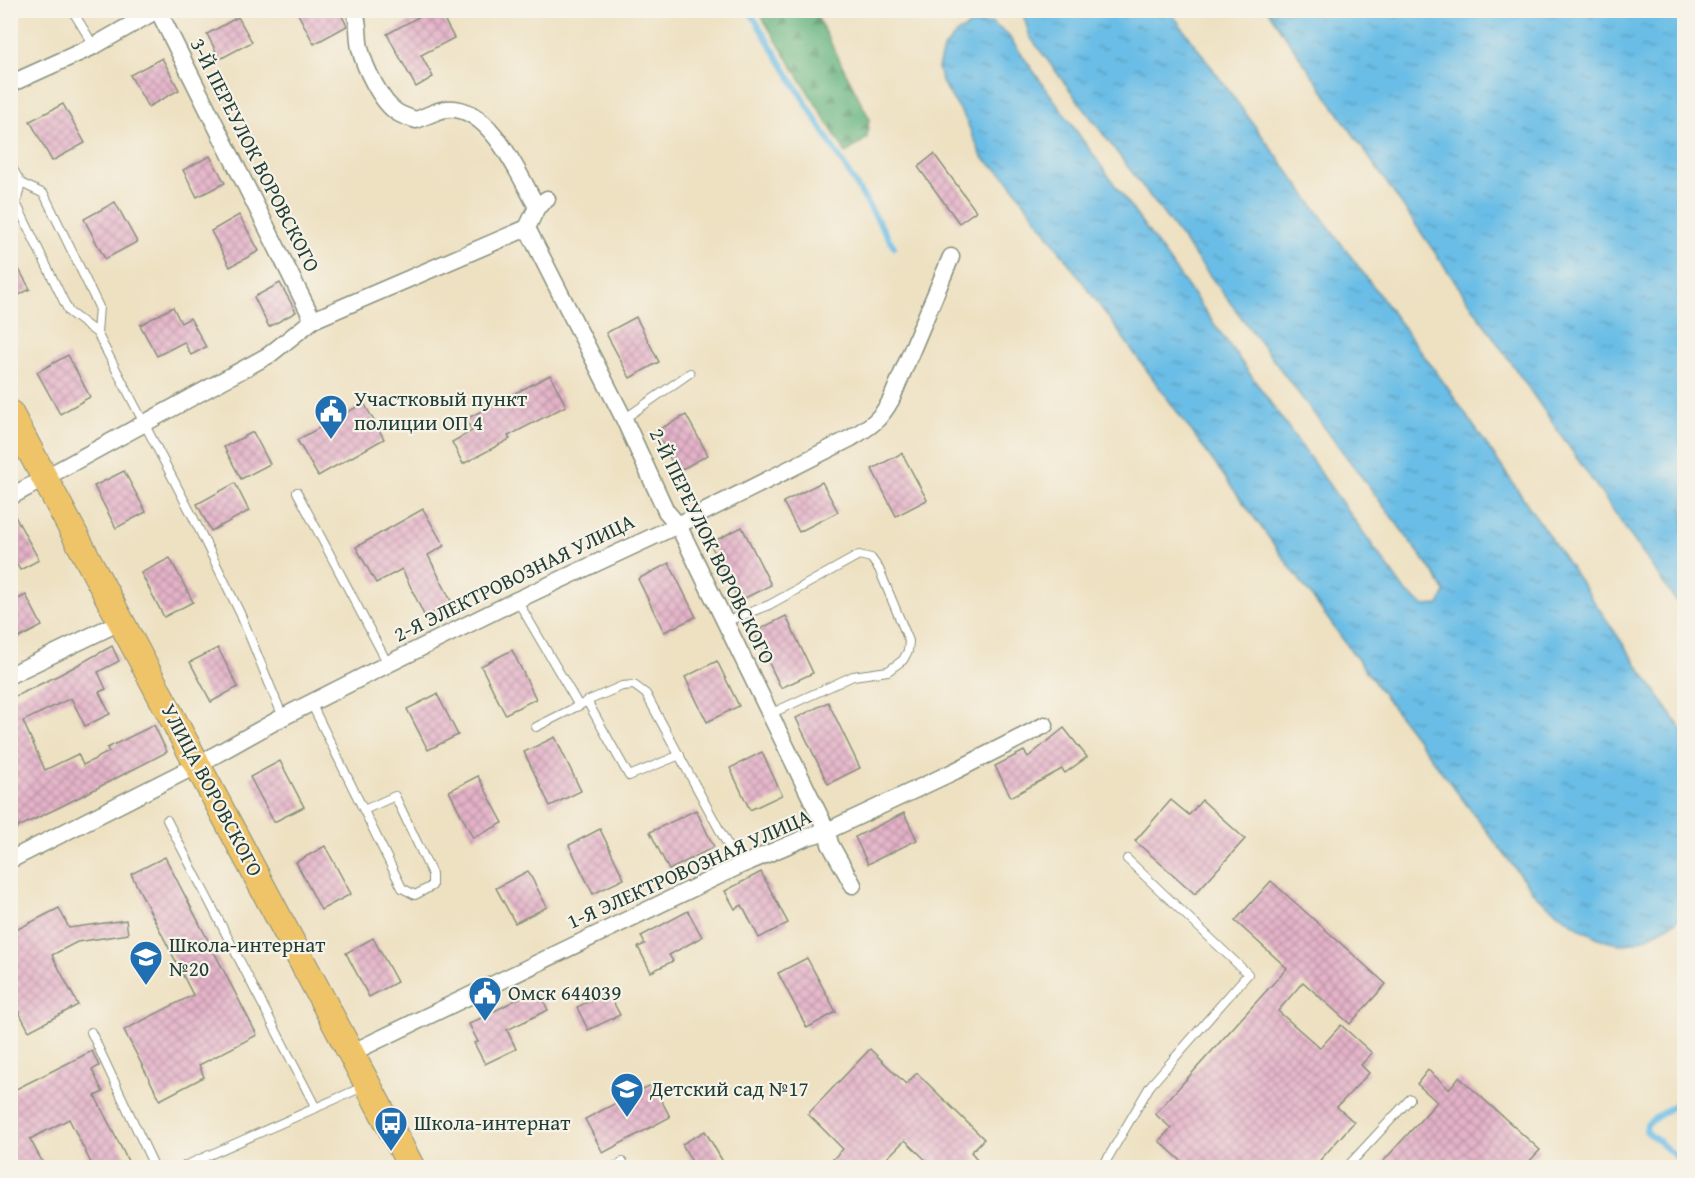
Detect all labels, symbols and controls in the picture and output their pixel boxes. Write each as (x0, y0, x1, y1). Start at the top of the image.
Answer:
street label: 3-Й ПЕРЕУЛОК ВОРОВСКОГО (183, 32, 328, 277)
place label: Участковый пункт полиции ОП 4 (354, 383, 527, 438)
public building icon: Участковый пункт полиции ОП 4 (313, 393, 349, 440)
street label: 2-Й ПЕРЕУЛОК ВОРОВСКОГО (642, 423, 783, 669)
street label: 2-Я ЭЛЕКТРОВОЗНАЯ УЛИЦА (388, 506, 640, 649)
street label: УЛИЦА ВОРОВСКОГО (154, 698, 271, 882)
street label: 1-Я ЭЛЕКТРОВОЗНАЯ УЛИЦА (562, 800, 816, 937)
place label: Школа-интернат №20 (169, 929, 325, 984)
school or university icon: Школа-интернат №20 (128, 939, 164, 986)
public building icon: Омск 644039 (467, 975, 503, 1022)
place label: Омск 644039 (508, 977, 621, 1008)
school or university icon: Детский сад №17 (609, 1071, 645, 1118)
place label: Детский сад №17 (649, 1073, 809, 1104)
bus stop icon: Школа-интернат (373, 1105, 409, 1152)
place label: Школа-интернат (414, 1107, 570, 1138)

